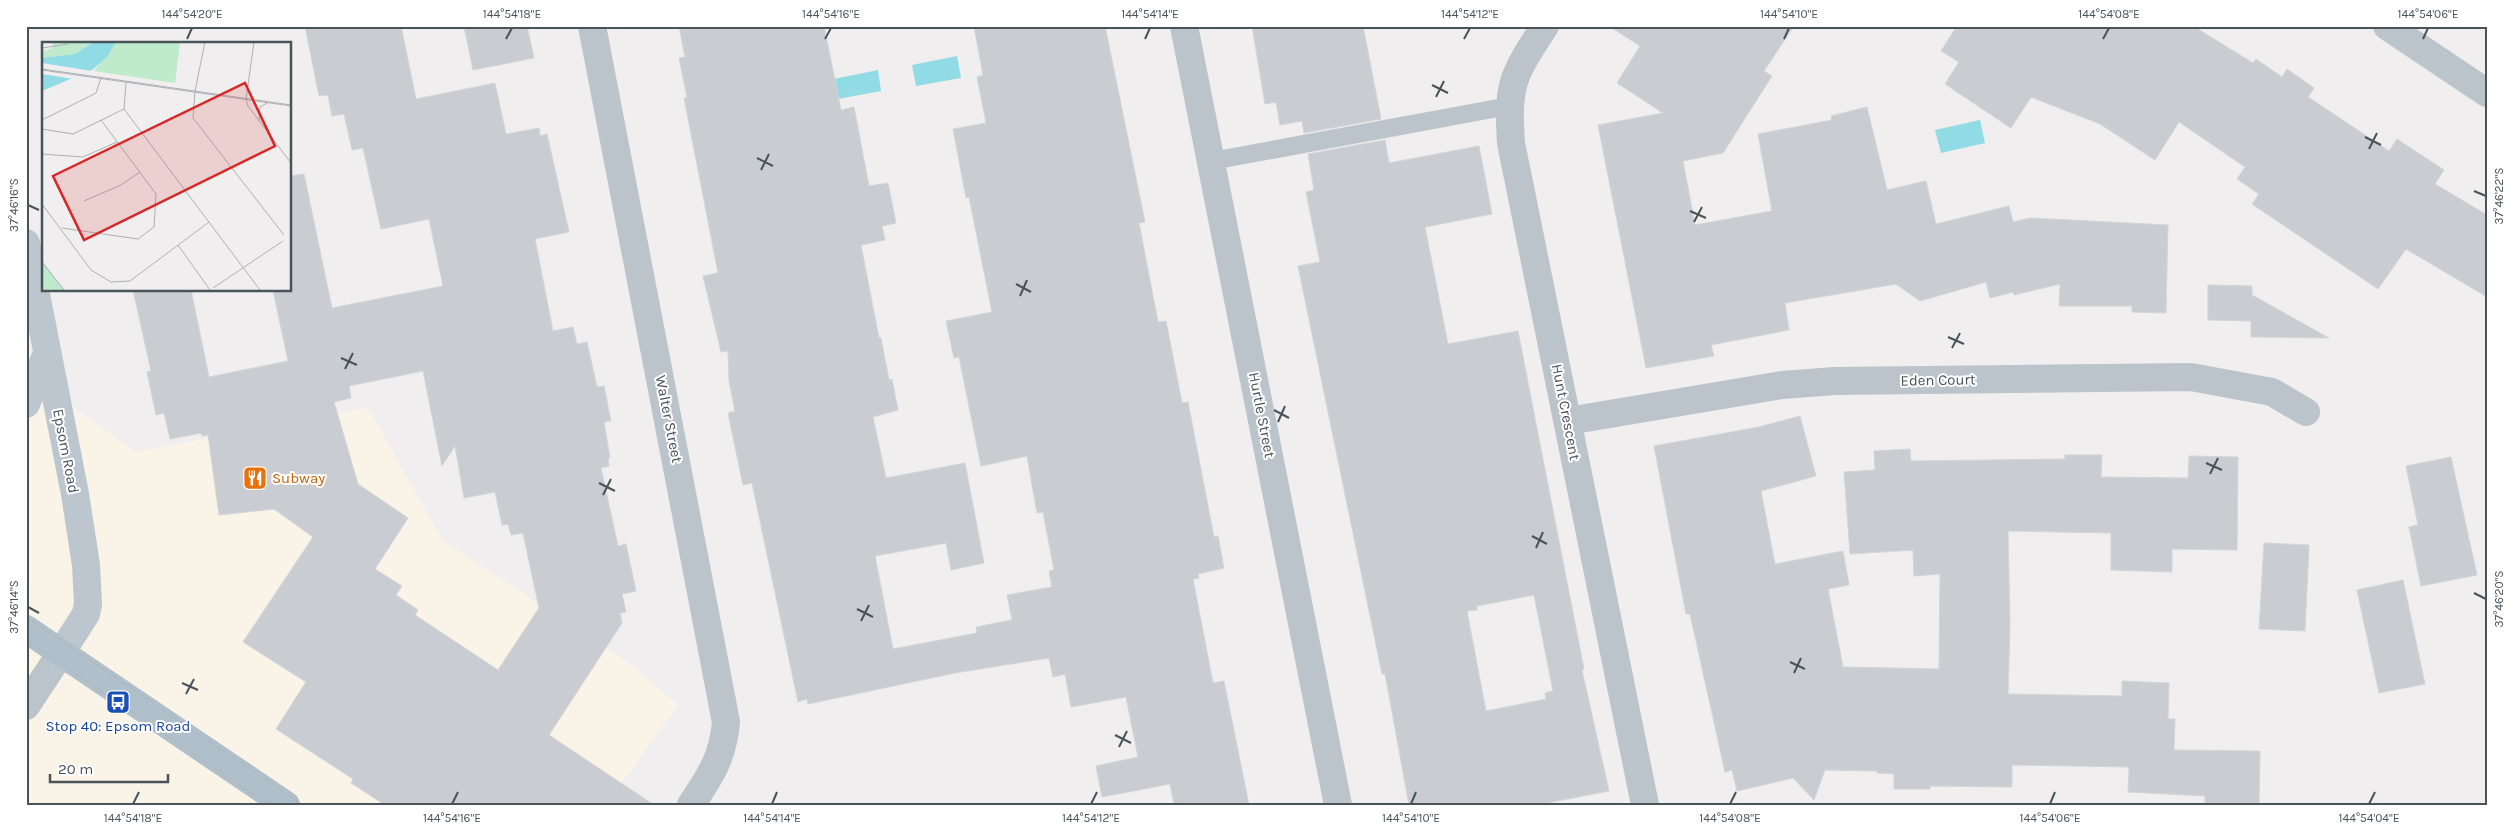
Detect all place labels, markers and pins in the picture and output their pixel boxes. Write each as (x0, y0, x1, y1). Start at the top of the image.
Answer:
restaurant icon: Subway (242, 465, 268, 491)
place label: Subway (272, 469, 325, 487)
bus stop icon: Stop 40: Epsom Road (105, 689, 131, 715)
place label: Stop 40: Epsom Road (46, 717, 190, 735)

